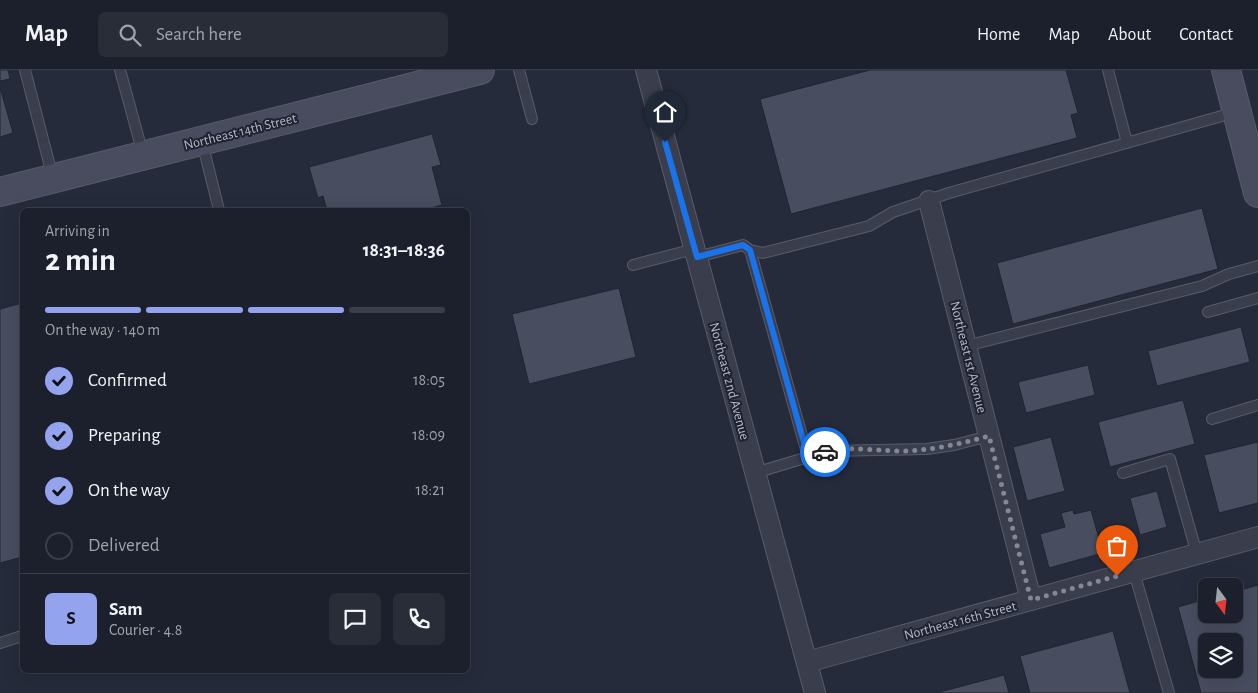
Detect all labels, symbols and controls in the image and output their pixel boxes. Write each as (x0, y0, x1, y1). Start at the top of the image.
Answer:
search box (98, 12, 448, 57)
icon: search (116, 21, 144, 49)
text: Map (25, 22, 68, 46)
text: Search here (156, 25, 242, 44)
text: Home (977, 26, 1020, 44)
text: Map (1048, 26, 1080, 44)
text: About (1108, 26, 1151, 44)
text: Contact (1179, 26, 1233, 44)
pin (644, 91, 686, 142)
icon: home (651, 98, 679, 126)
street label: Northeast 14th Street (182, 111, 299, 153)
text: Arriving in (45, 223, 110, 239)
text: 18:31–18:36 (363, 241, 445, 260)
text: 2 min (45, 244, 116, 276)
street label: Northeast 1st Avenue (947, 300, 989, 415)
street label: Northeast 2nd Avenue (707, 321, 751, 442)
text: On the way · 140 m (45, 322, 160, 338)
icon: check (45, 367, 73, 395)
text: Confirmed (88, 371, 167, 390)
text: 18:05 (413, 372, 445, 388)
icon: check (45, 422, 73, 450)
text: Preparing (88, 426, 161, 445)
text: 18:09 (412, 427, 445, 443)
courier (800, 427, 850, 477)
icon: car (811, 438, 839, 466)
icon: check (45, 477, 73, 505)
text: On the way (88, 481, 170, 500)
text: 18:21 (415, 482, 445, 498)
pin (1096, 525, 1138, 576)
icon: bag (1103, 532, 1131, 560)
text: Delivered (88, 536, 160, 555)
north arrow (1198, 578, 1242, 622)
map controls (1198, 578, 1243, 678)
button: chat (329, 593, 381, 645)
button: phone (393, 593, 445, 645)
street label: Northeast 16th Street (903, 599, 1018, 643)
text: Sam (109, 600, 143, 619)
text: S (66, 609, 76, 628)
text: Courier · 4.8 (109, 622, 182, 638)
button: layers (1198, 633, 1243, 678)

